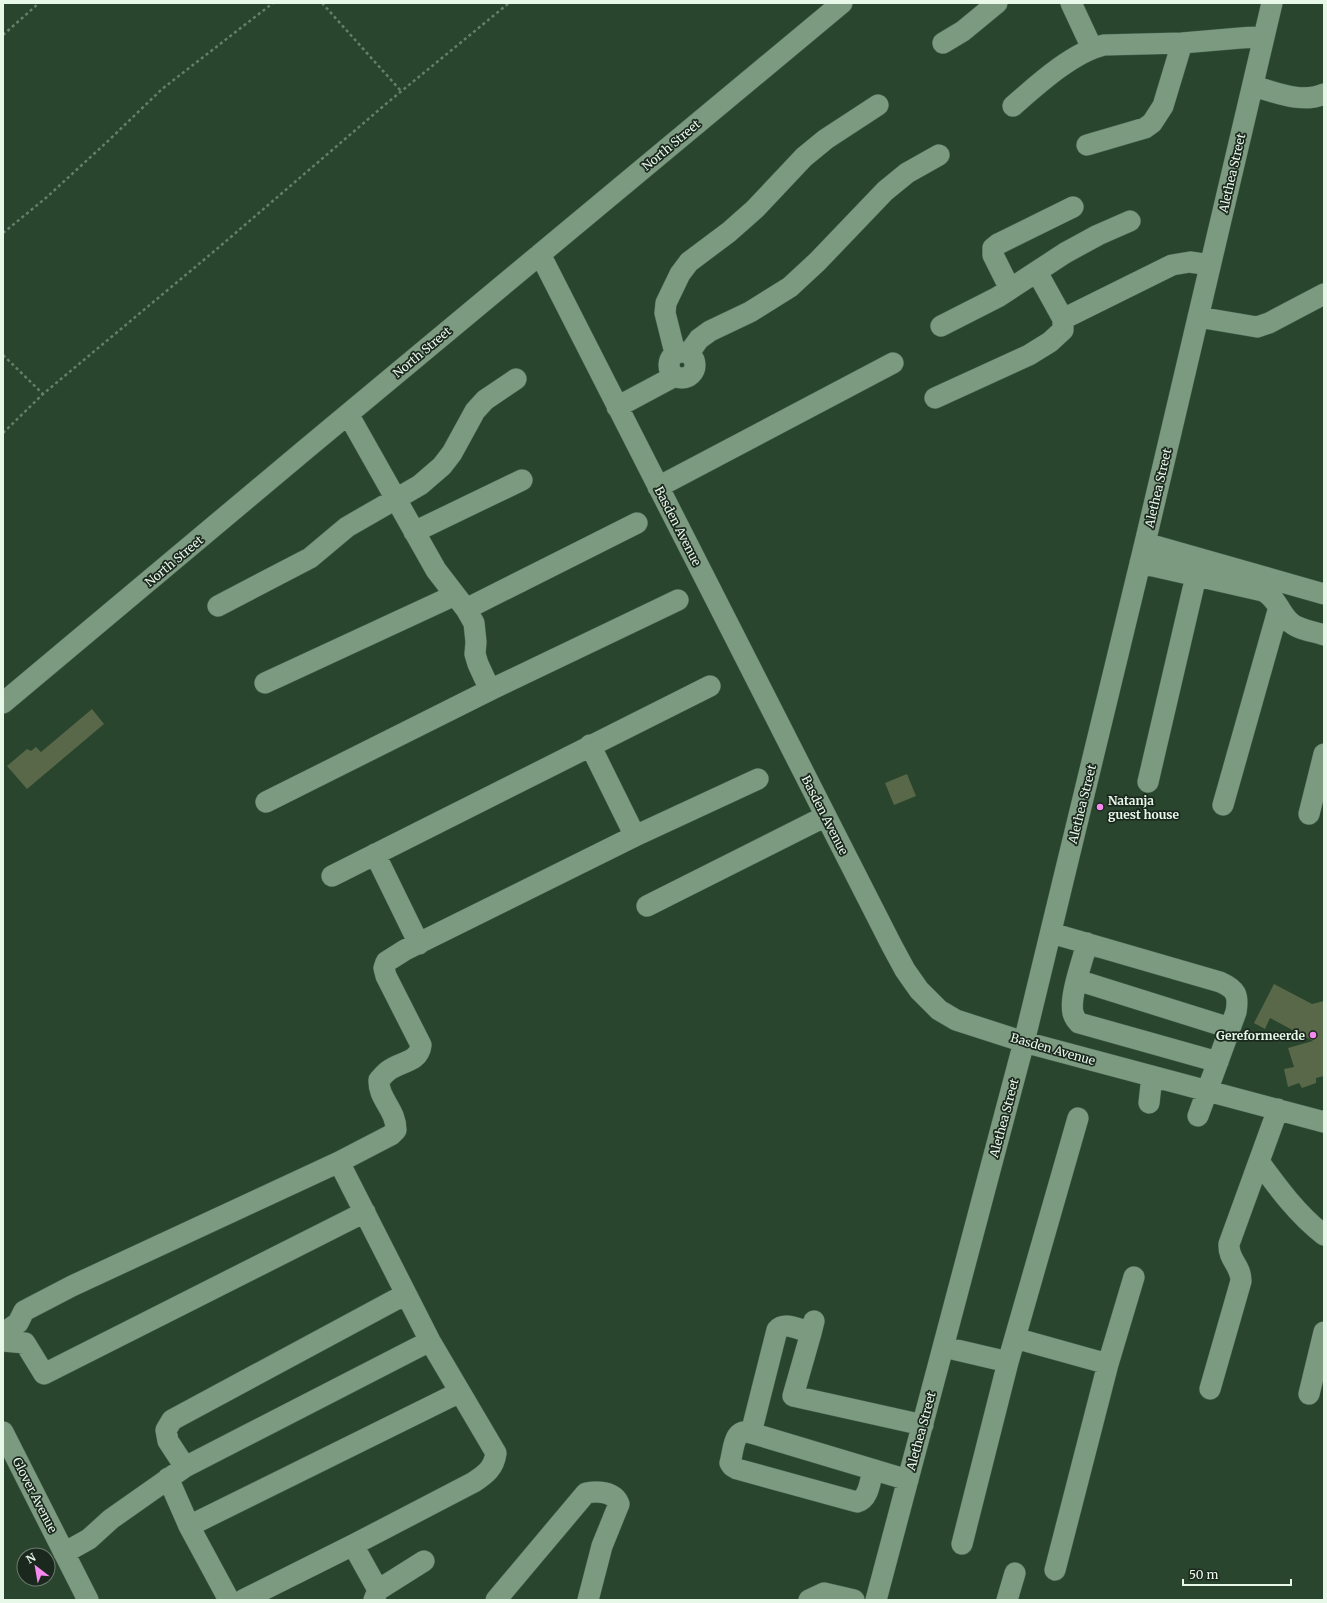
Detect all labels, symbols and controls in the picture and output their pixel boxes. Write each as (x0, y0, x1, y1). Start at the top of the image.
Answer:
street label: North Street (639, 116, 703, 174)
street label: Alethea Street (1215, 132, 1248, 215)
street label: North Street (390, 323, 454, 381)
street label: Alethea Street (1141, 447, 1174, 530)
street label: Basden Avenue (652, 484, 704, 568)
street label: North Street (142, 532, 206, 590)
street label: Alethea Street (1065, 763, 1099, 846)
street label: Basden Avenue (799, 773, 851, 857)
place label: Natanja guest house (1108, 793, 1180, 822)
marker: Natanja guest house (1095, 802, 1105, 812)
place label: Gereformeerde (1216, 1028, 1306, 1043)
street label: Basden Avenue (1009, 1030, 1097, 1068)
marker: Gereformeerde (1308, 1030, 1318, 1040)
street label: Alethea Street (986, 1077, 1022, 1160)
street label: Alethea Street (903, 1390, 939, 1473)
street label: Glover Avenue (10, 1455, 60, 1535)
north arrow (16, 1547, 56, 1587)
text: N (24, 1550, 38, 1567)
scale bar (1183, 1561, 1291, 1587)
text: 50 m (1189, 1567, 1218, 1582)

